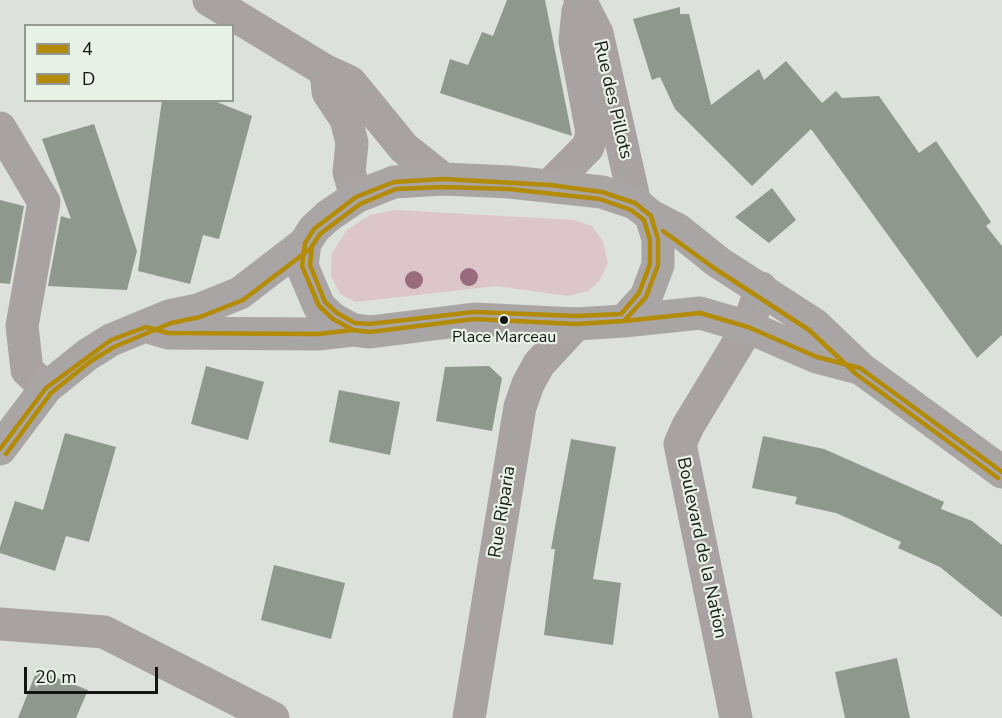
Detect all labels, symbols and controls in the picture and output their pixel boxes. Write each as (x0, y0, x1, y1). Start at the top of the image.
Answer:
legend (24, 24, 234, 102)
text: 4 (82, 37, 93, 61)
street label: Rue des Pillots (588, 39, 636, 161)
text: D (82, 67, 95, 91)
marker: Place Marceau (498, 314, 510, 326)
place label: Place Marceau (452, 328, 556, 348)
street label: Boulevard de la Nation (671, 455, 731, 641)
street label: Rue Riparia (485, 465, 521, 559)
scale bar (27, 655, 160, 693)
text: 20 m (35, 665, 77, 689)

